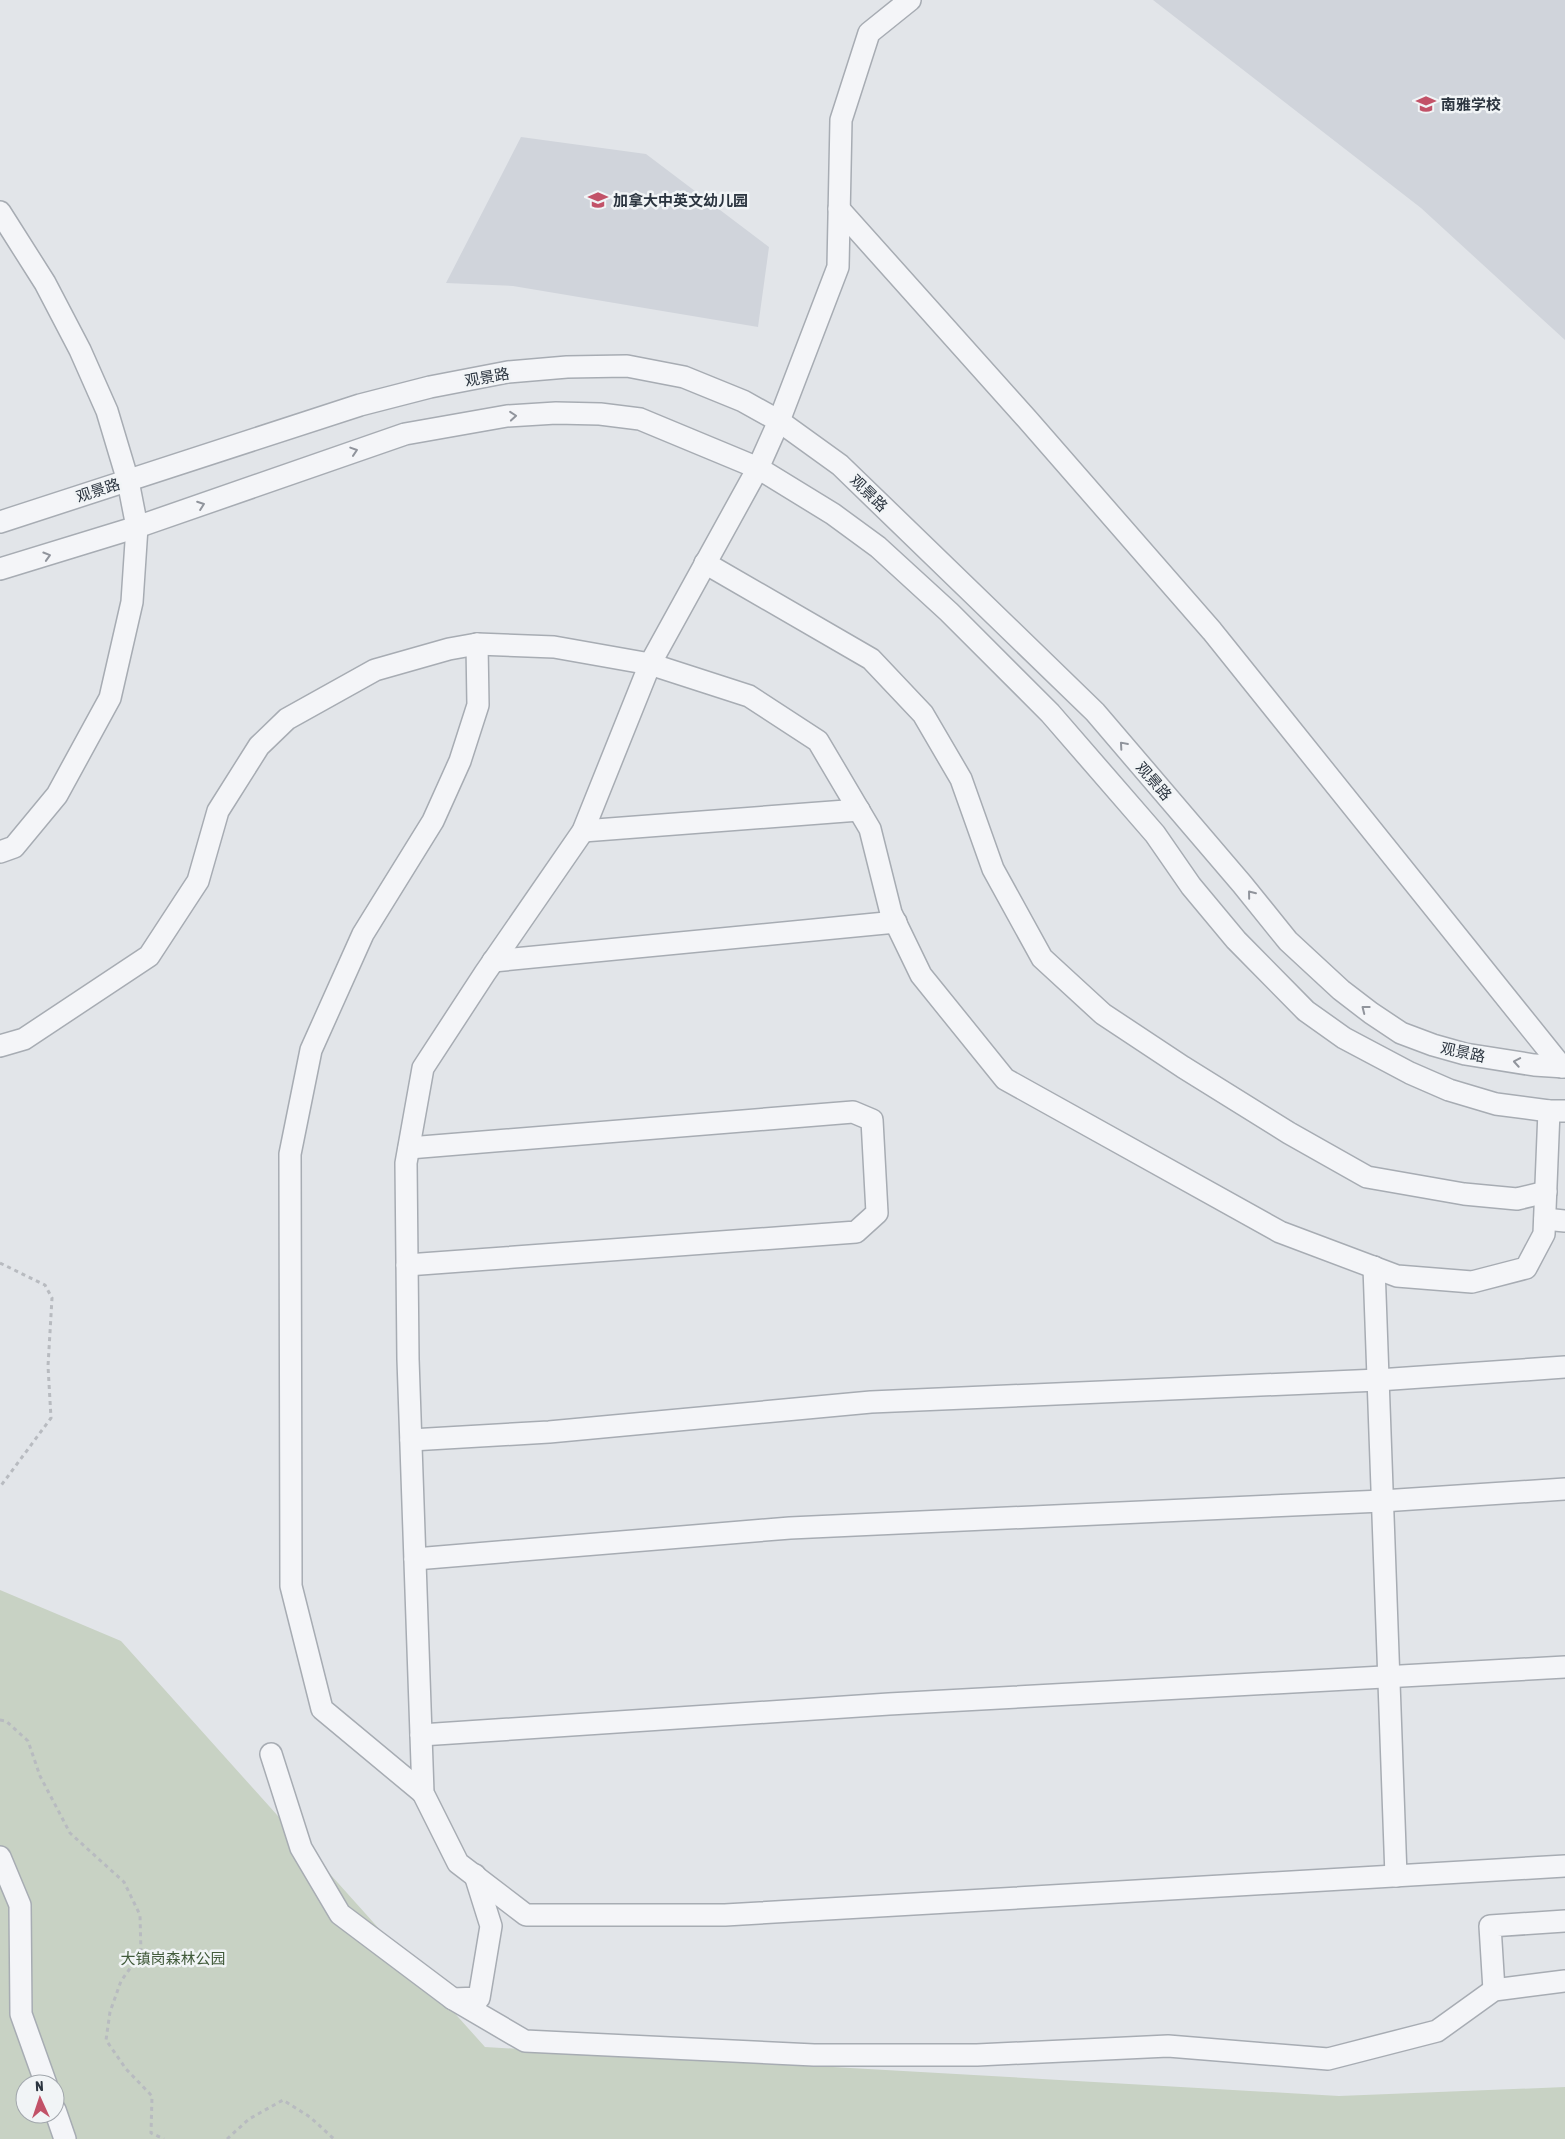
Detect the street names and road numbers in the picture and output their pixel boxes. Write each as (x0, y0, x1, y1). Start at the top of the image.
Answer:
street label: 观景路 (463, 365, 511, 389)
street label: 观景路 (847, 471, 891, 515)
street label: 观景路 (74, 475, 122, 505)
street label: 观景路 (1133, 758, 1175, 804)
street label: 观景路 (1439, 1039, 1487, 1065)

